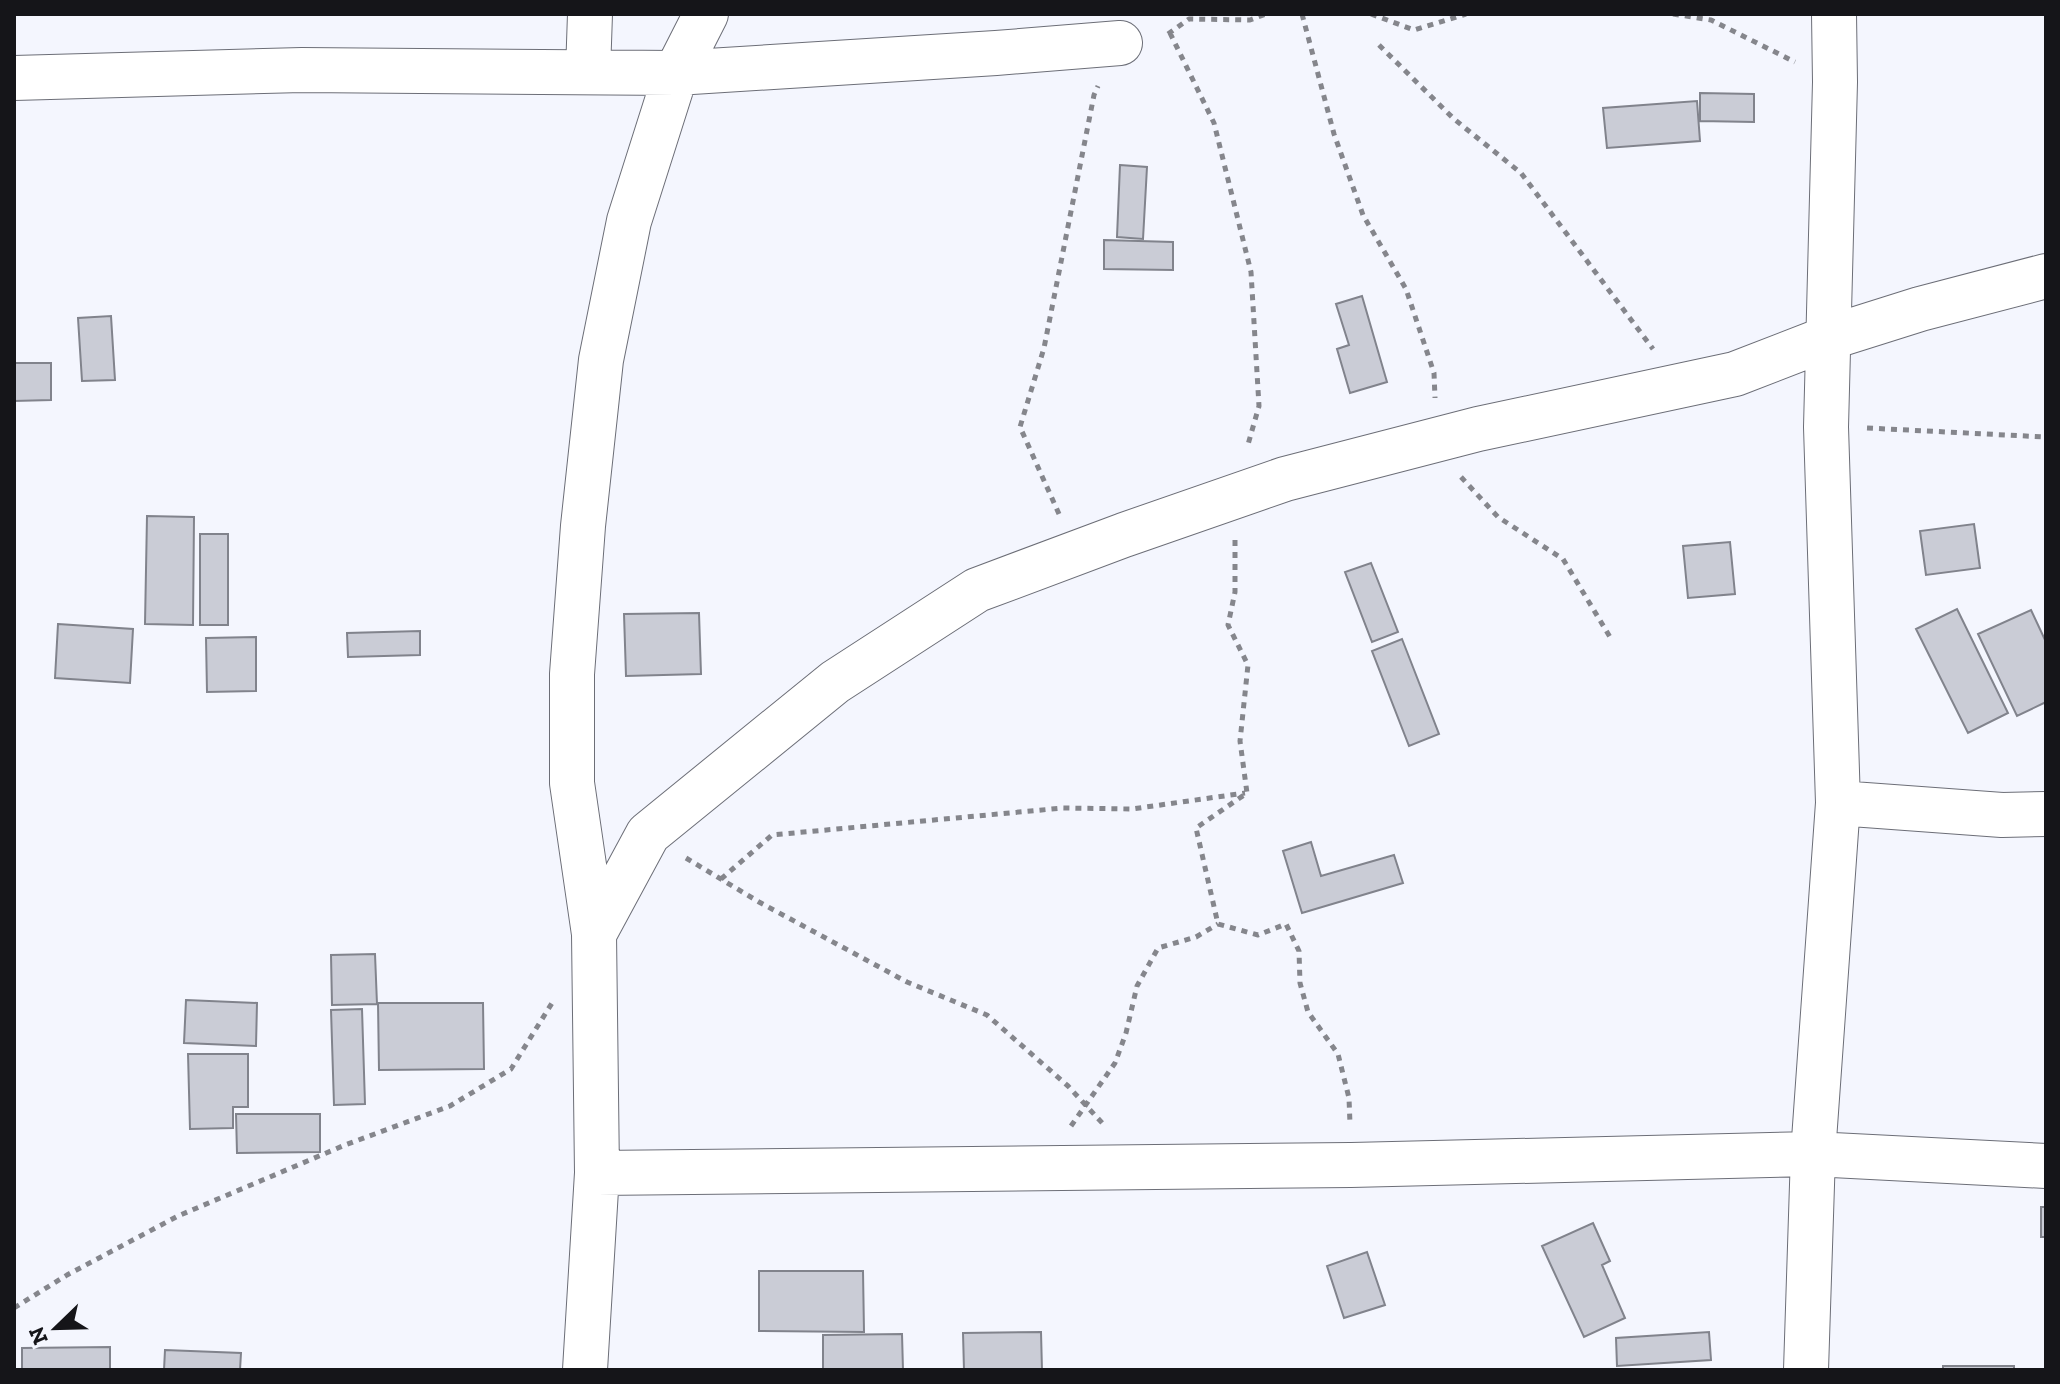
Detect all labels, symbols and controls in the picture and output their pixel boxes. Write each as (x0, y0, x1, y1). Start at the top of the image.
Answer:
north arrow (16, 1288, 96, 1368)
text: N (22, 1322, 54, 1349)

